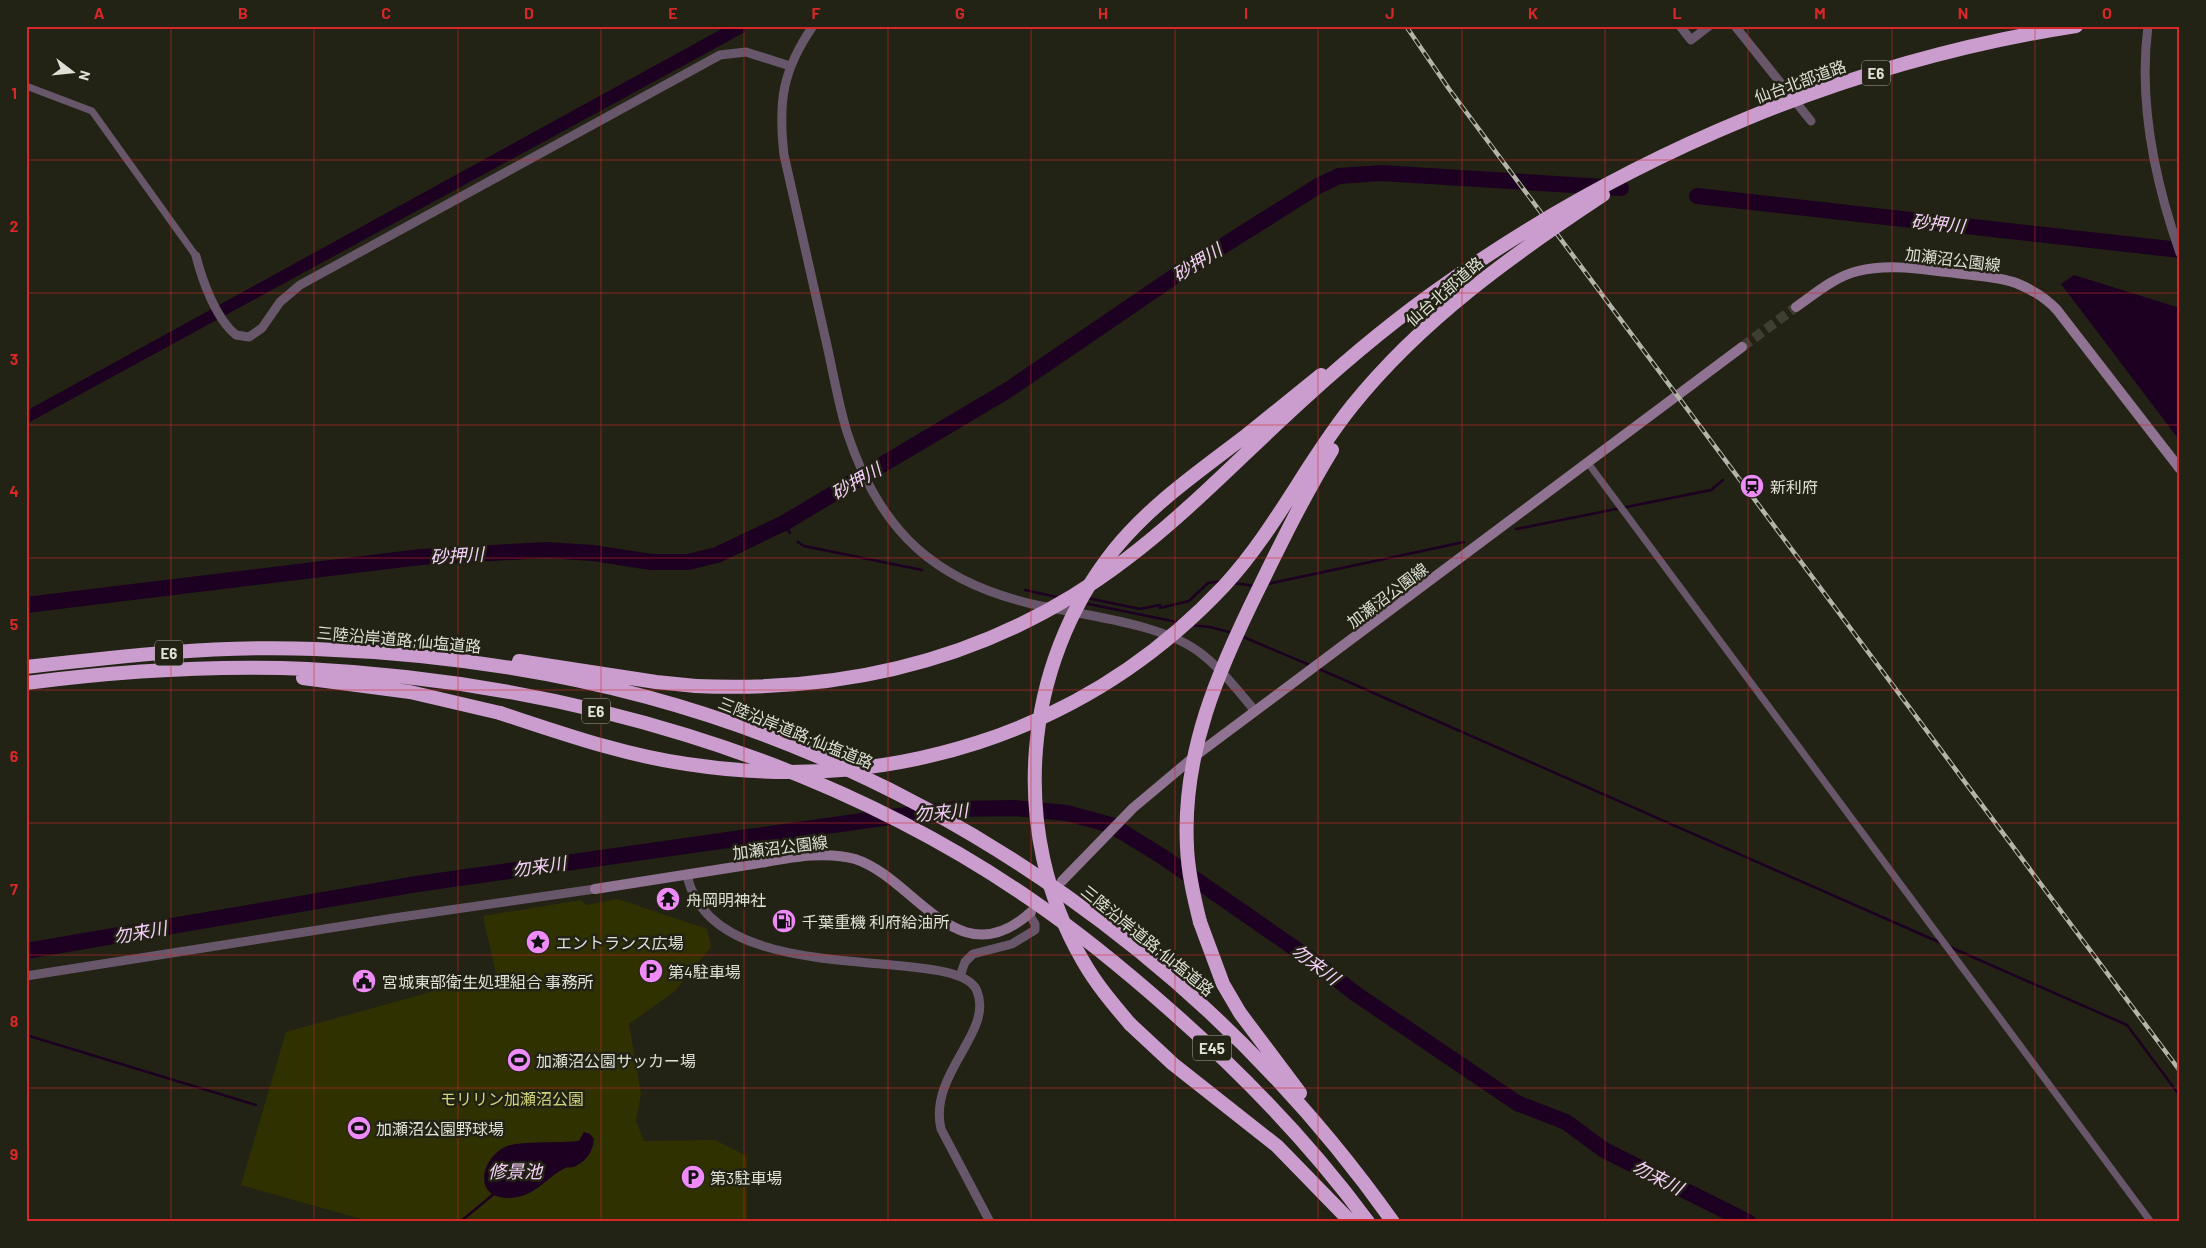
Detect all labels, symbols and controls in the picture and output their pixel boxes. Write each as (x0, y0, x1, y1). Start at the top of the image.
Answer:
text: A (94, 3, 105, 22)
text: B (238, 3, 248, 22)
text: C (381, 3, 391, 22)
text: D (524, 3, 534, 22)
text: E (668, 3, 678, 22)
text: F (812, 3, 821, 22)
text: G (955, 3, 965, 22)
text: H (1098, 3, 1108, 22)
text: I (1244, 3, 1248, 22)
text: J (1385, 3, 1395, 22)
text: K (1528, 3, 1538, 22)
text: L (1672, 3, 1682, 22)
text: M (1814, 3, 1826, 22)
text: N (1958, 3, 1968, 22)
text: O (2102, 3, 2112, 22)
north arrow (48, 48, 98, 98)
street label: 仙台北部道路 (1752, 56, 1848, 106)
road number: E6 (1862, 60, 1890, 86)
text: N (76, 69, 94, 83)
text: 1 (11, 83, 17, 102)
water label: 砂押川 (1910, 209, 1968, 237)
text: 2 (10, 216, 19, 235)
water label: 砂押川 (1168, 237, 1227, 286)
street label: 加瀬沼公園線 (1904, 244, 2002, 274)
street label: 仙台北部道路 (1402, 252, 1486, 330)
text: 3 (10, 349, 18, 368)
water label: 砂押川 (827, 457, 887, 504)
station icon: 新利府 (1739, 473, 1765, 499)
place label: 新利府 (1770, 477, 1818, 496)
text: 4 (9, 481, 19, 500)
water label: 砂押川 (429, 542, 487, 567)
street label: 加瀬沼公園線 (1343, 559, 1431, 631)
text: 5 (10, 614, 19, 633)
street label: 三陸沿岸道路;仙塩道路 (316, 622, 482, 656)
road number: E6 (155, 640, 183, 666)
street label: 三陸沿岸道路;仙塩道路 (716, 692, 876, 772)
road number: E6 (582, 698, 610, 724)
text: 6 (10, 746, 19, 765)
water label: 勿来川 (913, 799, 971, 825)
street label: 加瀬沼公園線 (731, 832, 829, 862)
water label: 勿来川 (511, 851, 569, 881)
text: 7 (10, 879, 18, 898)
street label: 三陸沿岸道路;仙塩道路 (1078, 881, 1218, 999)
temple icon: 舟岡明神社 (655, 886, 681, 912)
place label: 舟岡明神社 (686, 890, 766, 909)
fuel station icon: 千葉重機 利府給油所 (771, 908, 797, 934)
place label: 千葉重機 利府給油所 (802, 912, 949, 931)
water label: 勿来川 (112, 916, 170, 948)
place icon: エントランス広場 (525, 929, 551, 955)
place label: エントランス広場 (556, 933, 684, 952)
water label: 勿来川 (1288, 939, 1346, 990)
parking icon: 第4駐車場 (638, 958, 664, 984)
place label: 第4駐車場 (668, 962, 741, 981)
public building icon: 宮城東部衛生処理組合 事務所 (351, 968, 377, 994)
place label: 宮城東部衛生処理組合 事務所 (382, 972, 593, 991)
text: 8 (10, 1011, 19, 1030)
road number: E45 (1193, 1036, 1231, 1060)
sports icon: 加瀬沼公園サッカー場 (506, 1047, 532, 1073)
place label: 加瀬沼公園サッカー場 (536, 1051, 696, 1070)
park label: モリリン加瀬沼公園 (440, 1089, 584, 1108)
sports icon: 加瀬沼公園野球場 (346, 1115, 372, 1141)
place label: 加瀬沼公園野球場 (376, 1119, 504, 1138)
text: 9 (10, 1144, 18, 1163)
water label: 勿来川 (1629, 1155, 1689, 1200)
water label: 修景池 (488, 1160, 544, 1182)
parking icon: 第3駐車場 (680, 1164, 706, 1190)
place label: 第3駐車場 (710, 1168, 782, 1187)

